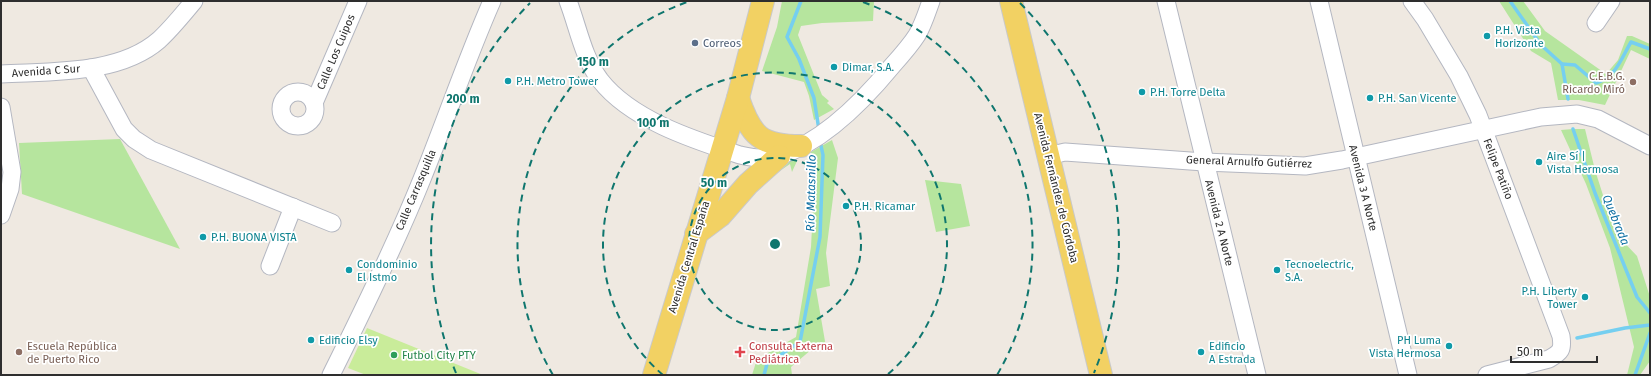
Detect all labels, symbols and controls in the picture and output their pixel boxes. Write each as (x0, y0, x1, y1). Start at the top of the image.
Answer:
street label: Calle Los Cuipos (314, 12, 358, 92)
place label: P.H. Vista Horizonte (1495, 24, 1544, 50)
marker: P.H. Vista Horizonte (1482, 31, 1492, 41)
place label: Correos (703, 37, 741, 50)
marker: Correos (690, 38, 700, 48)
text: 150 m (577, 55, 609, 69)
place label: Dimar, S.A. (842, 61, 895, 74)
street label: Avenida C Sur (11, 62, 81, 80)
marker: Dimar, S.A. (829, 62, 839, 72)
place label: C.E.B.G. Ricardo Miró (1562, 70, 1625, 96)
place label: P.H. Metro Tower (516, 75, 599, 88)
marker: P.H. Metro Tower (503, 76, 513, 86)
marker: C.E.B.G. Ricardo Miró (1628, 77, 1638, 87)
place label: P.H. Torre Delta (1150, 86, 1226, 99)
marker: P.H. Torre Delta (1137, 87, 1147, 97)
text: 200 m (446, 92, 480, 106)
place label: P.H. San Vicente (1378, 92, 1457, 105)
marker: P.H. San Vicente (1365, 93, 1375, 103)
street label: Avenida Fernández de Córdoba (1031, 112, 1081, 264)
text: 100 m (637, 116, 669, 130)
street label: Felipe Patiño (1480, 137, 1516, 201)
street label: Avenida 3 A Norte (1346, 144, 1380, 232)
street label: Calle Carrasquilla (393, 147, 439, 233)
place label: Aire Sí | Vista Hermosa (1547, 150, 1619, 176)
street label: General Arnulfo Gutiérrez (1186, 153, 1312, 171)
water label: Río Matasnillo (803, 154, 819, 232)
marker: Aire Sí | Vista Hermosa (1534, 157, 1544, 167)
text: 50 m (701, 176, 727, 190)
street label: Avenida 2 A Norte (1202, 179, 1236, 267)
water label: Quebrada (1600, 193, 1633, 247)
street label: Avenida Central España (666, 199, 712, 315)
place label: P.H. Ricamar (854, 200, 916, 213)
marker: P.H. Ricamar (841, 201, 851, 211)
place label: P.H. BUONA VISTA (211, 231, 297, 244)
marker: P.H. BUONA VISTA (198, 232, 208, 242)
centre of rings (768, 237, 782, 251)
place label: Condominio El Istmo (357, 258, 417, 284)
place label: Tecnoelectric, S.A. (1285, 258, 1354, 284)
marker: Condominio El Istmo (344, 265, 354, 275)
marker: Tecnoelectric, S.A. (1272, 265, 1282, 275)
place label: P.H. Liberty Tower (1522, 285, 1578, 311)
marker: P.H. Liberty Tower (1580, 292, 1590, 302)
place label: Edificio Elsy (319, 334, 378, 347)
place label: PH Luma Vista Hermosa (1369, 334, 1441, 360)
marker: Edificio Elsy (306, 335, 316, 345)
scale bar (1511, 338, 1597, 364)
place label: Escuela República de Puerto Rico (27, 340, 117, 366)
place label: Consulta Externa Pediátrica (749, 340, 833, 366)
place label: Edificio A Estrada (1209, 340, 1256, 366)
marker: PH Luma Vista Hermosa (1444, 341, 1454, 351)
text: 50 m (1517, 345, 1543, 359)
marker: Consulta Externa Pediátrica (734, 346, 746, 358)
marker: Escuela República de Puerto Rico (14, 347, 24, 357)
marker: Edificio A Estrada (1196, 347, 1206, 357)
place label: Futbol City PTY (402, 349, 476, 362)
marker: Futbol City PTY (389, 350, 399, 360)

